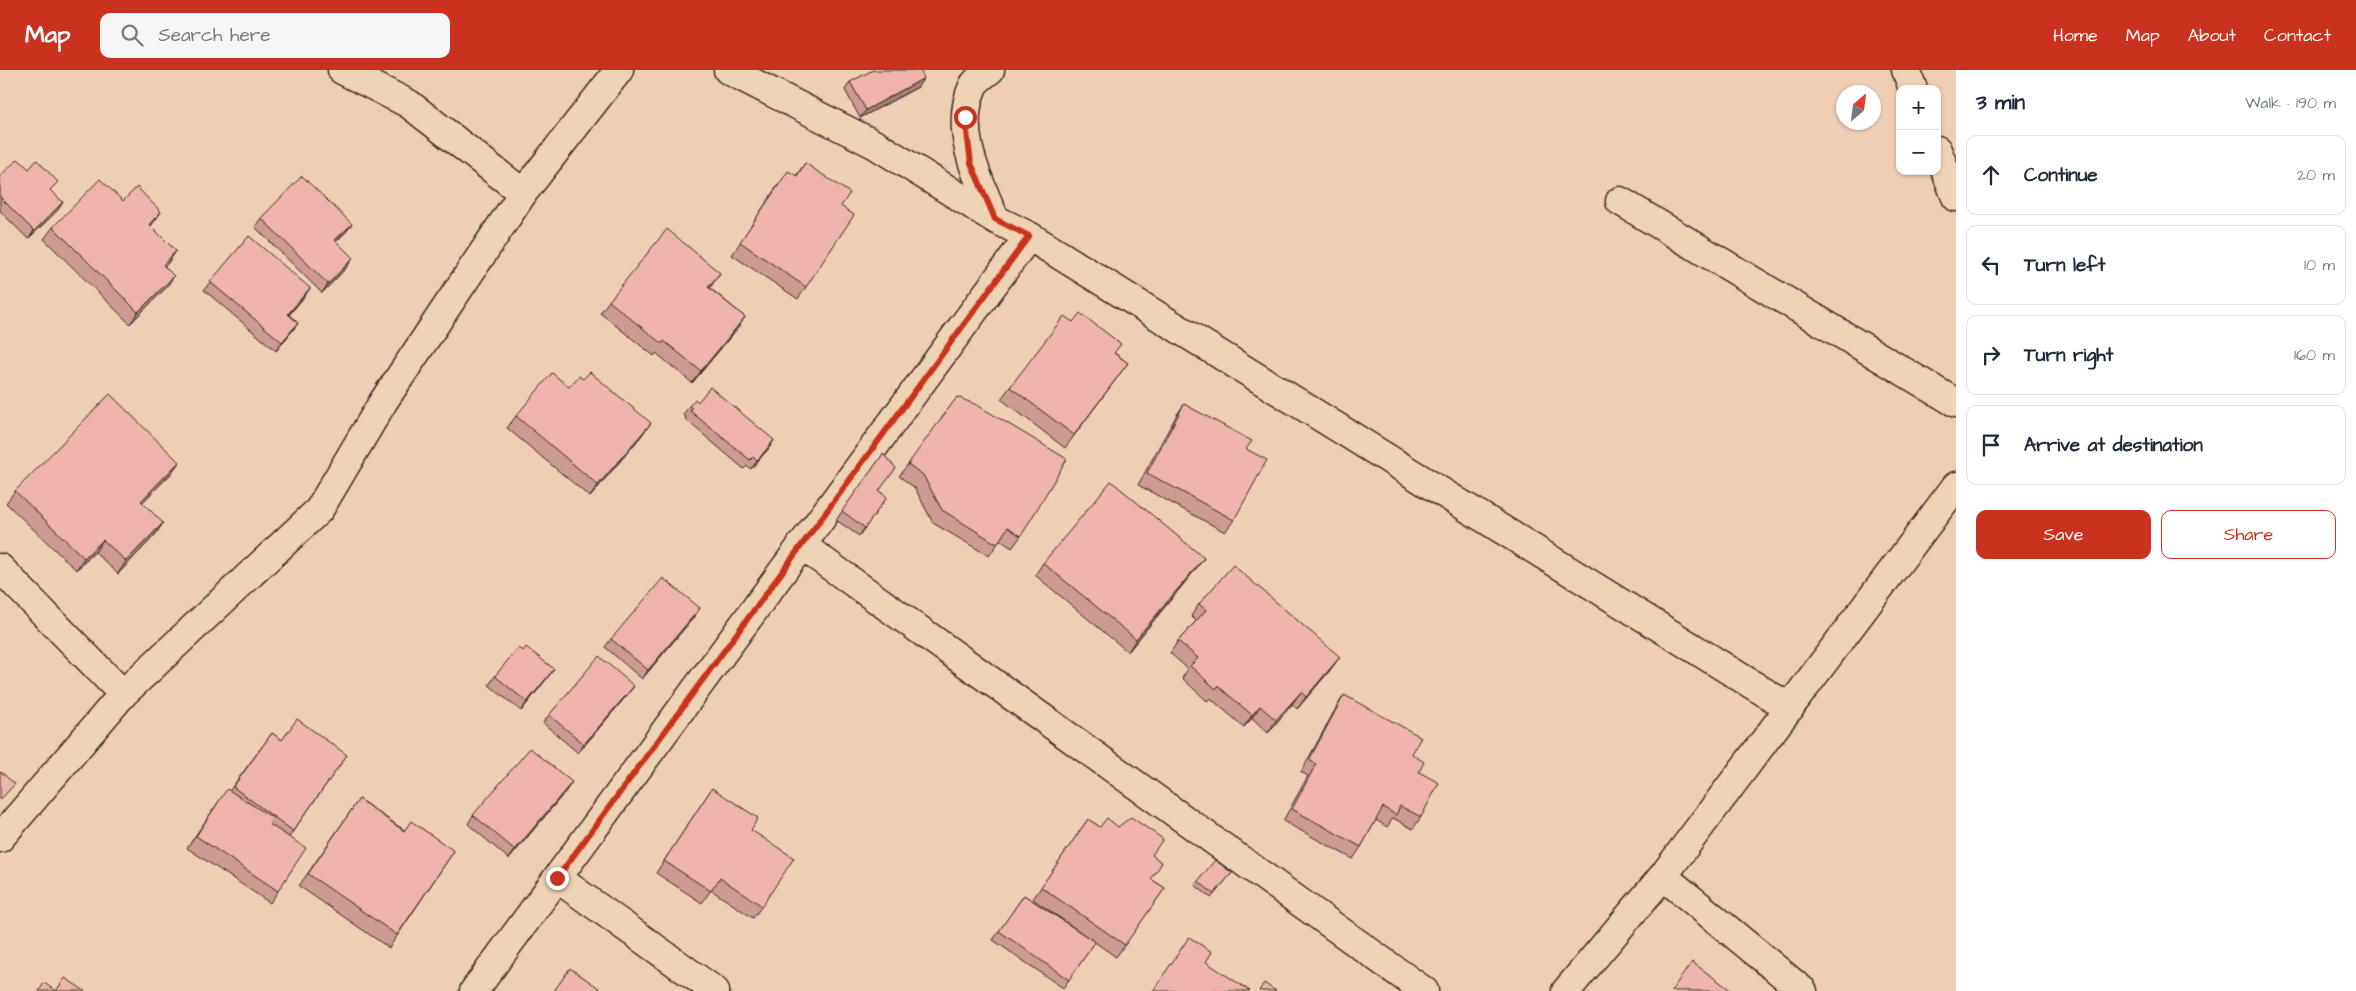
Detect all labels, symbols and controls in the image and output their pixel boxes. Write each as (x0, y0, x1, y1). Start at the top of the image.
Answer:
search box (100, 13, 450, 58)
text: Map (25, 18, 70, 52)
icon: search (118, 21, 146, 49)
text: Search here (158, 22, 271, 49)
text: Home (2053, 23, 2098, 48)
text: Map (2126, 23, 2160, 48)
text: About (2188, 23, 2236, 48)
text: Contact (2264, 23, 2331, 48)
north arrow (1836, 85, 1881, 130)
map controls (1896, 85, 1941, 175)
button: + (1896, 85, 1941, 130)
text: 3 min (1976, 88, 2025, 117)
text: Walk · 190 m (2245, 92, 2336, 114)
route start (954, 106, 977, 129)
button: − (1896, 130, 1941, 175)
icon: ahead (1977, 161, 2005, 189)
text: Continue (2024, 162, 2098, 189)
text: 20 m (2297, 164, 2335, 186)
icon: left (1977, 251, 2005, 279)
text: Turn left (2024, 252, 2105, 279)
text: 10 m (2304, 254, 2335, 276)
icon: right (1977, 341, 2005, 369)
text: Turn right (2024, 342, 2113, 369)
text: 160 m (2294, 344, 2335, 366)
icon: arrive (1977, 431, 2005, 459)
text: Arrive at destination (2024, 432, 2203, 459)
button: Save (1976, 510, 2151, 559)
button: Share (2161, 510, 2336, 559)
route end (546, 867, 569, 890)

